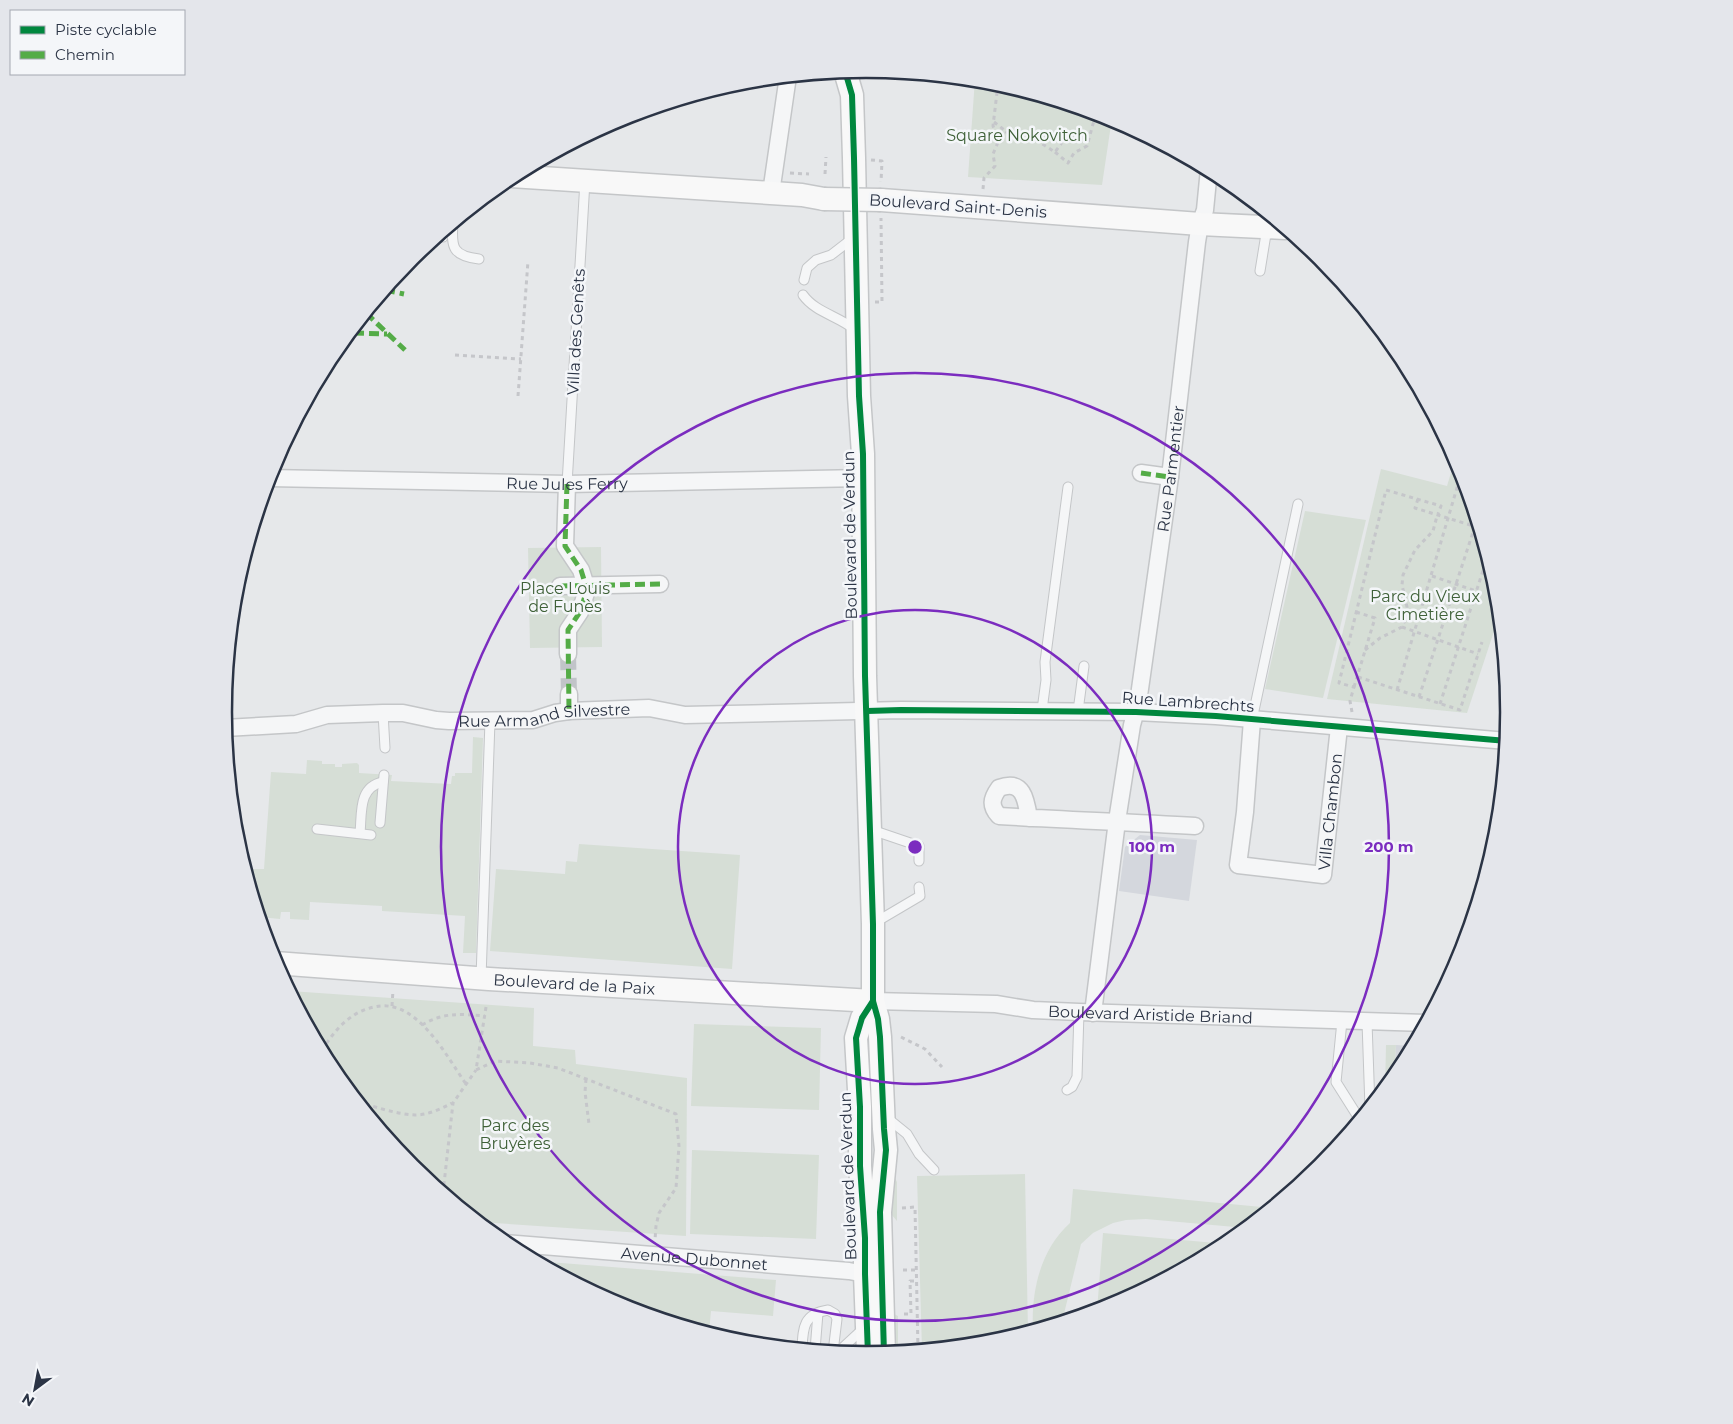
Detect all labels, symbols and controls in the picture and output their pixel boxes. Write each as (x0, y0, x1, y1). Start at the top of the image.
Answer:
legend (10, 10, 185, 75)
text: Piste cyclable (55, 20, 157, 39)
text: Chemin (55, 45, 115, 64)
park label: Square Nokovitch (946, 126, 1088, 145)
street label: Boulevard Saint-Denis (868, 190, 1048, 222)
street label: Villa des Genêts (563, 268, 589, 396)
street label: Rue Parmentier (1153, 404, 1188, 533)
street label: Boulevard de Verdun (839, 450, 861, 620)
street label: Rue Jules Ferry (506, 473, 628, 494)
park label: Place Louis de Funès (520, 579, 610, 616)
park label: Parc du Vieux Cimetière (1370, 587, 1480, 624)
street label: Rue Lambrechts (1121, 688, 1255, 716)
street label: Rue Armand Silvestre (458, 699, 630, 730)
street label: Villa Chambon (1314, 752, 1346, 871)
text: 100 m (1129, 837, 1175, 856)
text: 200 m (1364, 837, 1414, 856)
centre of rings (906, 838, 924, 856)
street label: Boulevard de la Paix (493, 970, 656, 998)
street label: Boulevard Aristide Briand (1047, 1001, 1253, 1027)
street label: Boulevard de Verdun (836, 1091, 860, 1261)
park label: Parc des Bruyères (480, 1116, 551, 1153)
street label: Avenue Dubonnet (620, 1243, 769, 1274)
north arrow (10, 1364, 60, 1414)
text: N (19, 1389, 38, 1411)

